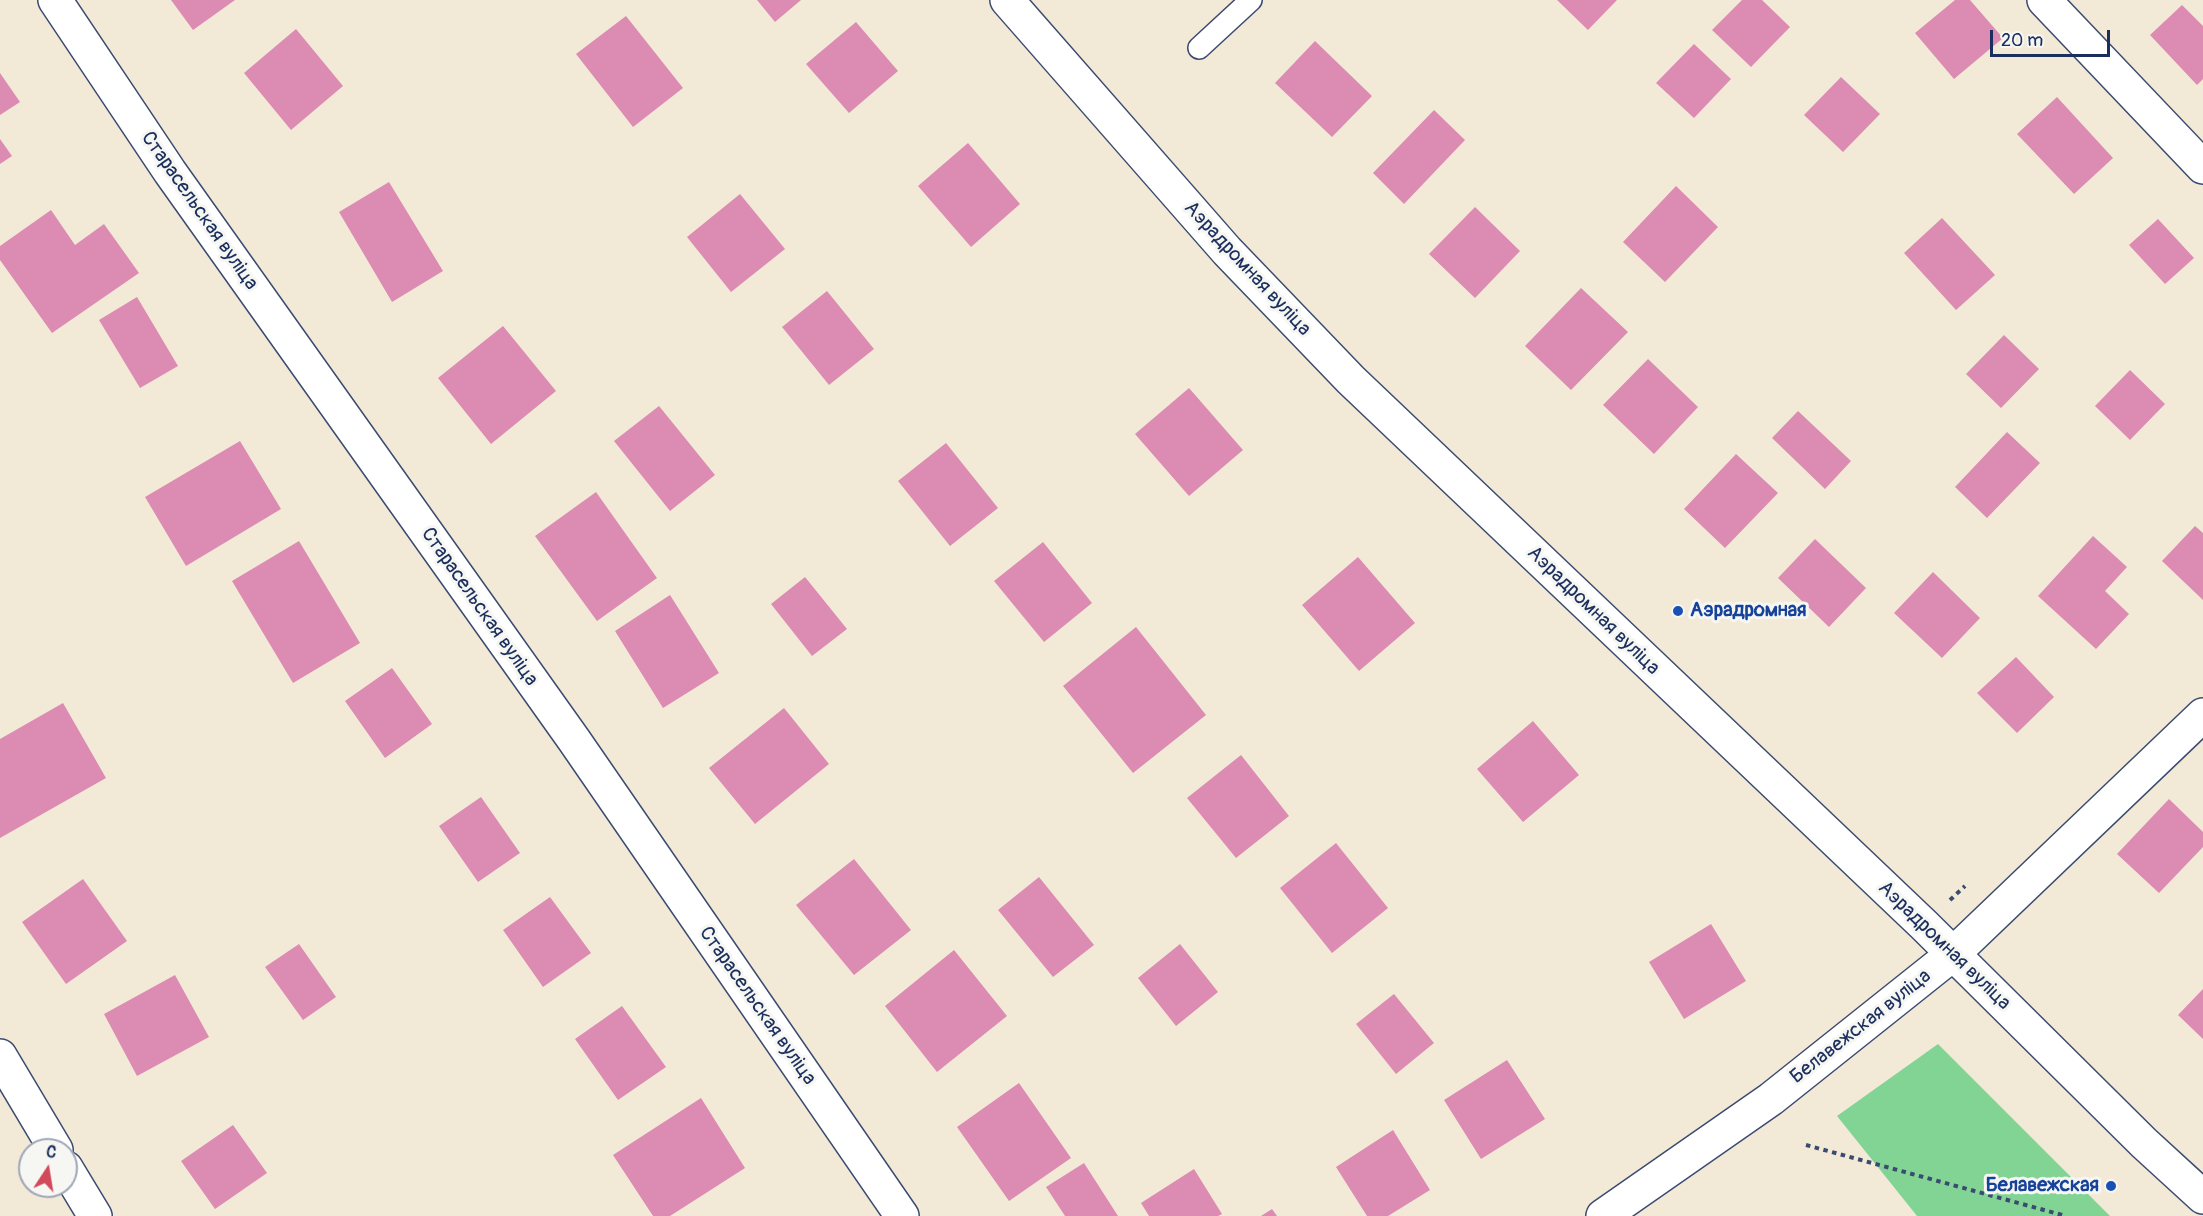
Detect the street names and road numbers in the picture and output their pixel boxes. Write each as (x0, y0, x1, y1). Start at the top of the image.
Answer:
street label: Старасельская вуліца (135, 127, 263, 295)
street label: Аэрадромная вуліца (1179, 197, 1315, 341)
street label: Старасельская вуліца (415, 523, 543, 691)
street label: Аэрадромная вуліца (1522, 542, 1664, 680)
street label: Аэрадромная вуліца (1873, 877, 2015, 1015)
street label: Старасельская вуліца (693, 922, 821, 1090)
street label: Белавежская вуліца (1786, 965, 1936, 1089)

